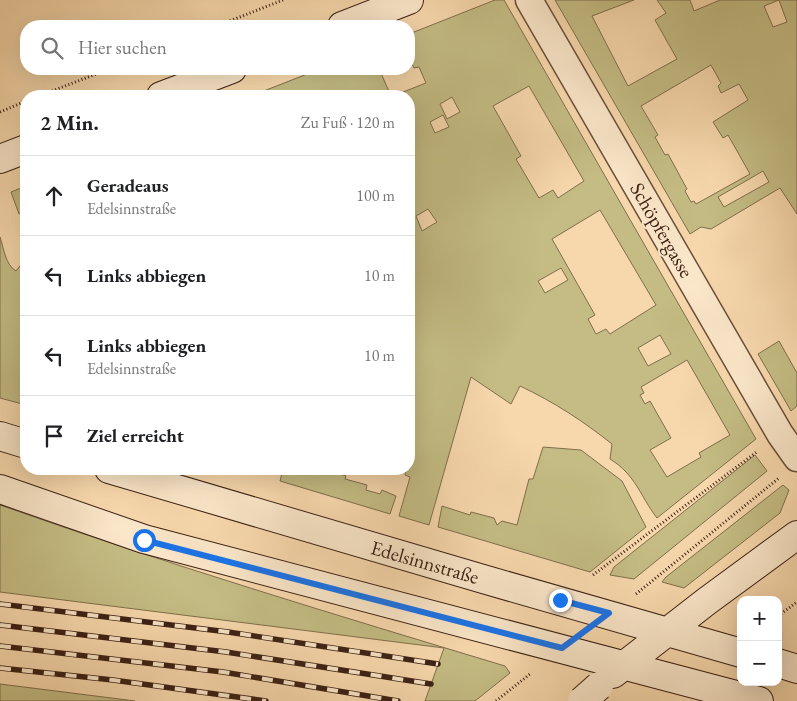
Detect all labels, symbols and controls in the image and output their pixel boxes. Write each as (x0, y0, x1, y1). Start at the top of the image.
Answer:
search box (20, 20, 415, 75)
icon: search (38, 34, 66, 62)
text: Hier suchen (78, 35, 167, 60)
text: 2 Min. (40, 109, 99, 136)
text: Zu Fuß · 120 m (301, 112, 395, 133)
text: Geradeaus (87, 173, 169, 198)
street label: Schöpfergasse (624, 178, 700, 282)
icon: ahead (40, 182, 68, 210)
text: 100 m (356, 185, 395, 206)
text: Edelsinnstraße (87, 198, 176, 219)
icon: left (40, 262, 68, 290)
text: Links abbiegen (87, 263, 206, 288)
text: 10 m (364, 265, 395, 286)
text: Links abbiegen (87, 333, 206, 358)
icon: left (40, 342, 68, 370)
text: 10 m (364, 345, 395, 366)
text: Edelsinnstraße (87, 358, 176, 379)
icon: arrive (40, 422, 68, 450)
text: Ziel erreicht (87, 423, 184, 448)
route start (133, 529, 156, 552)
street label: Edelsinnstraße (368, 534, 482, 590)
route end (549, 589, 572, 612)
map controls (737, 596, 782, 686)
button: + (737, 596, 782, 641)
button: − (737, 641, 782, 686)

